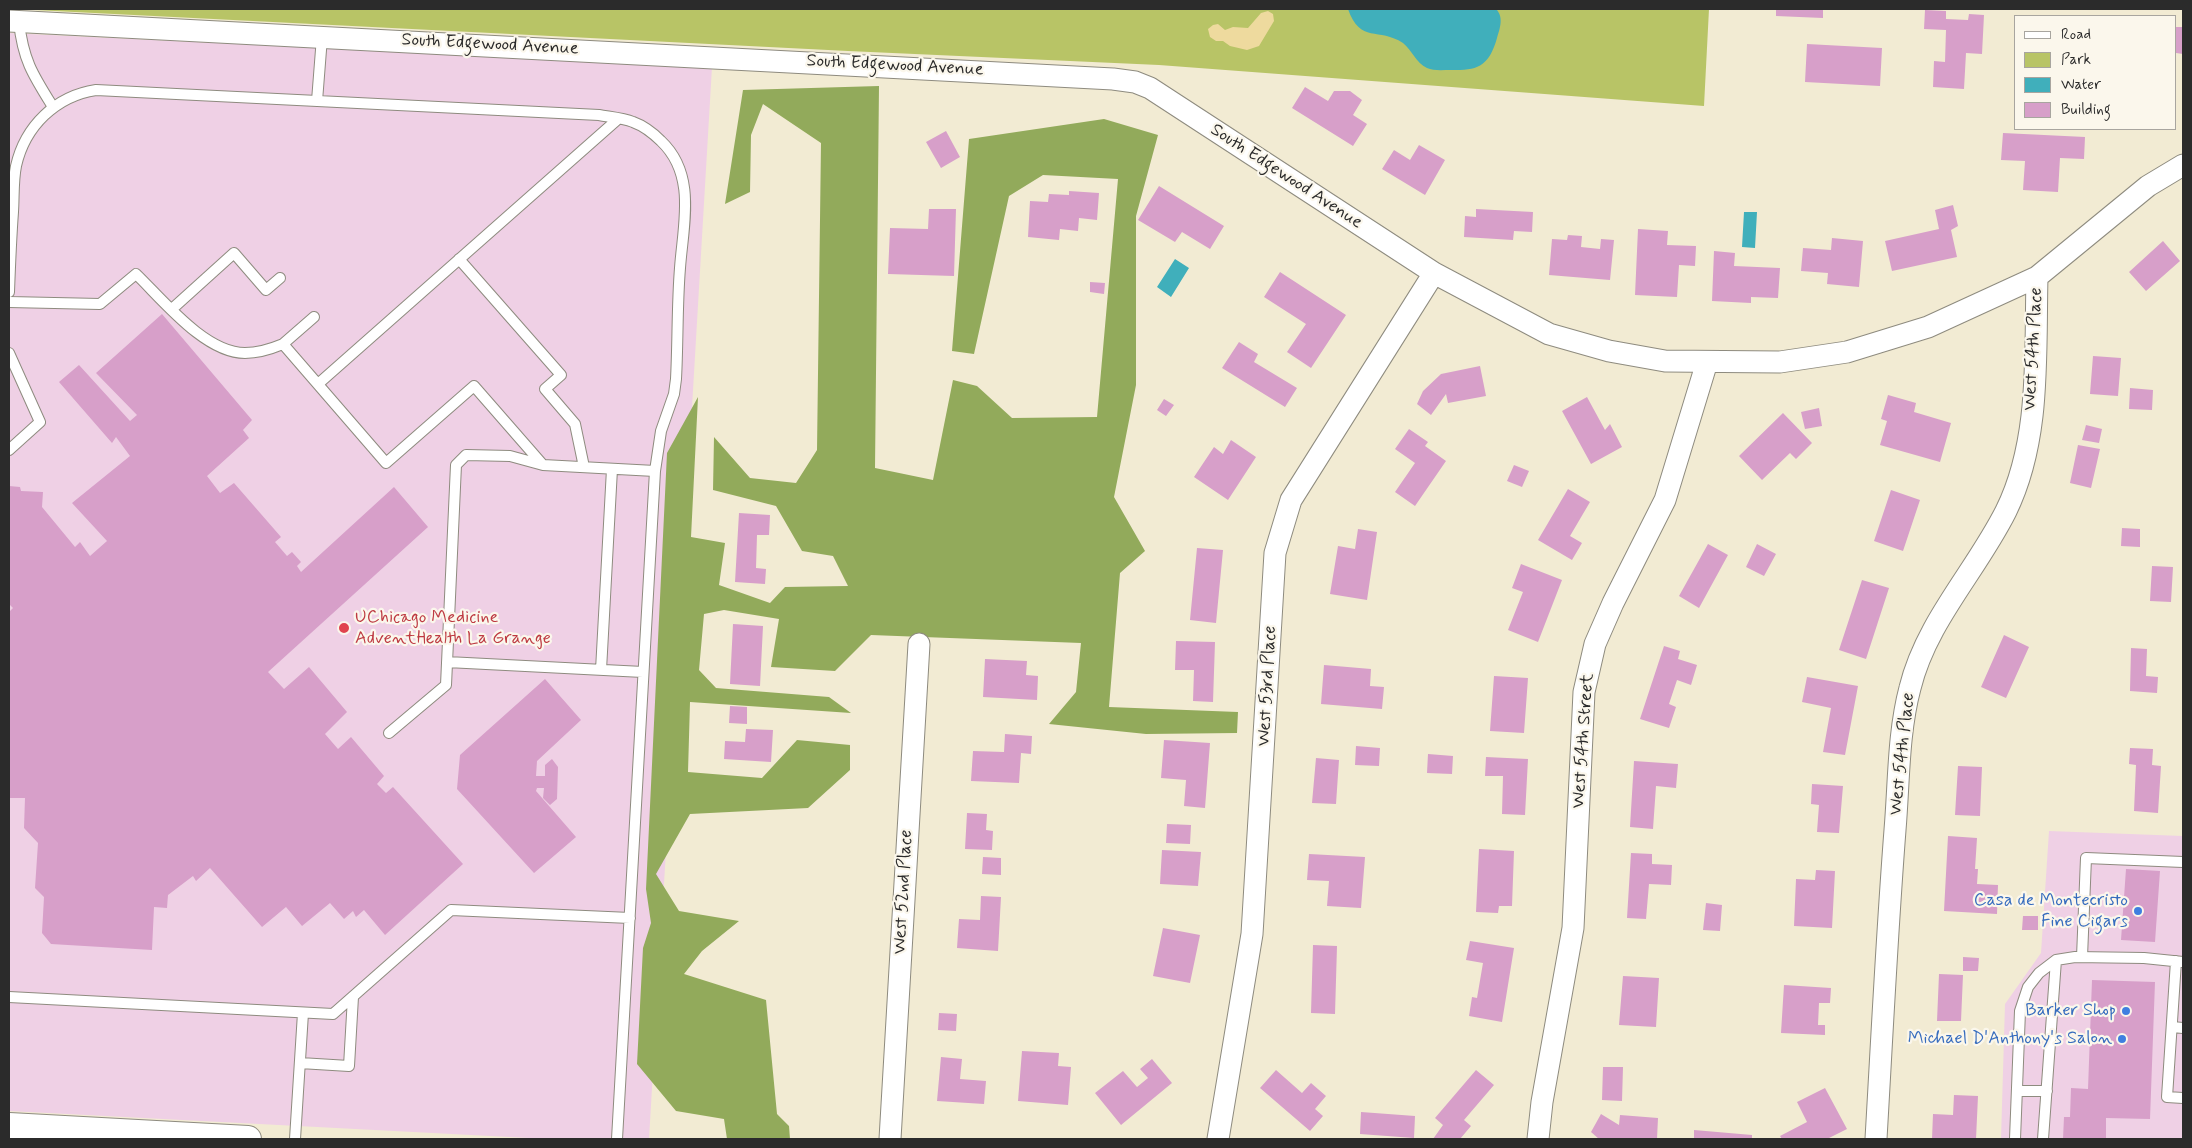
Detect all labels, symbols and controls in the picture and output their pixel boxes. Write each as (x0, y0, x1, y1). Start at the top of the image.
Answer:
legend (2014, 15, 2177, 130)
text: Road (2061, 25, 2091, 45)
street label: South Edgewood Avenue (401, 30, 579, 60)
text: Park (2061, 50, 2091, 70)
street label: South Edgewood Avenue (806, 51, 984, 81)
text: Water (2061, 75, 2101, 95)
text: Building (2061, 100, 2111, 120)
street label: South Edgewood Avenue (1206, 120, 1366, 234)
street label: West 54th Place (2020, 287, 2048, 411)
place label: UChicago Medicine AdventHealth La Grange (355, 607, 551, 650)
marker: UChicago Medicine AdventHealth La Grange (337, 621, 351, 635)
street label: West 53rd Place (1254, 625, 1282, 747)
street label: West 54th Street (1569, 673, 1599, 809)
street label: West 54th Place (1886, 692, 1920, 816)
street label: West 52nd Place (890, 829, 918, 955)
place label: Casa de Montecristo Fine Cigars (1974, 890, 2128, 932)
marker: Casa de Montecristo Fine Cigars (2132, 905, 2144, 917)
place label: Barker Shop (2025, 1000, 2116, 1022)
marker: Barker Shop (2120, 1005, 2132, 1017)
place label: Michael D'Anthony's Salon (1908, 1028, 2112, 1050)
marker: Michael D'Anthony's Salon (2116, 1033, 2128, 1045)

